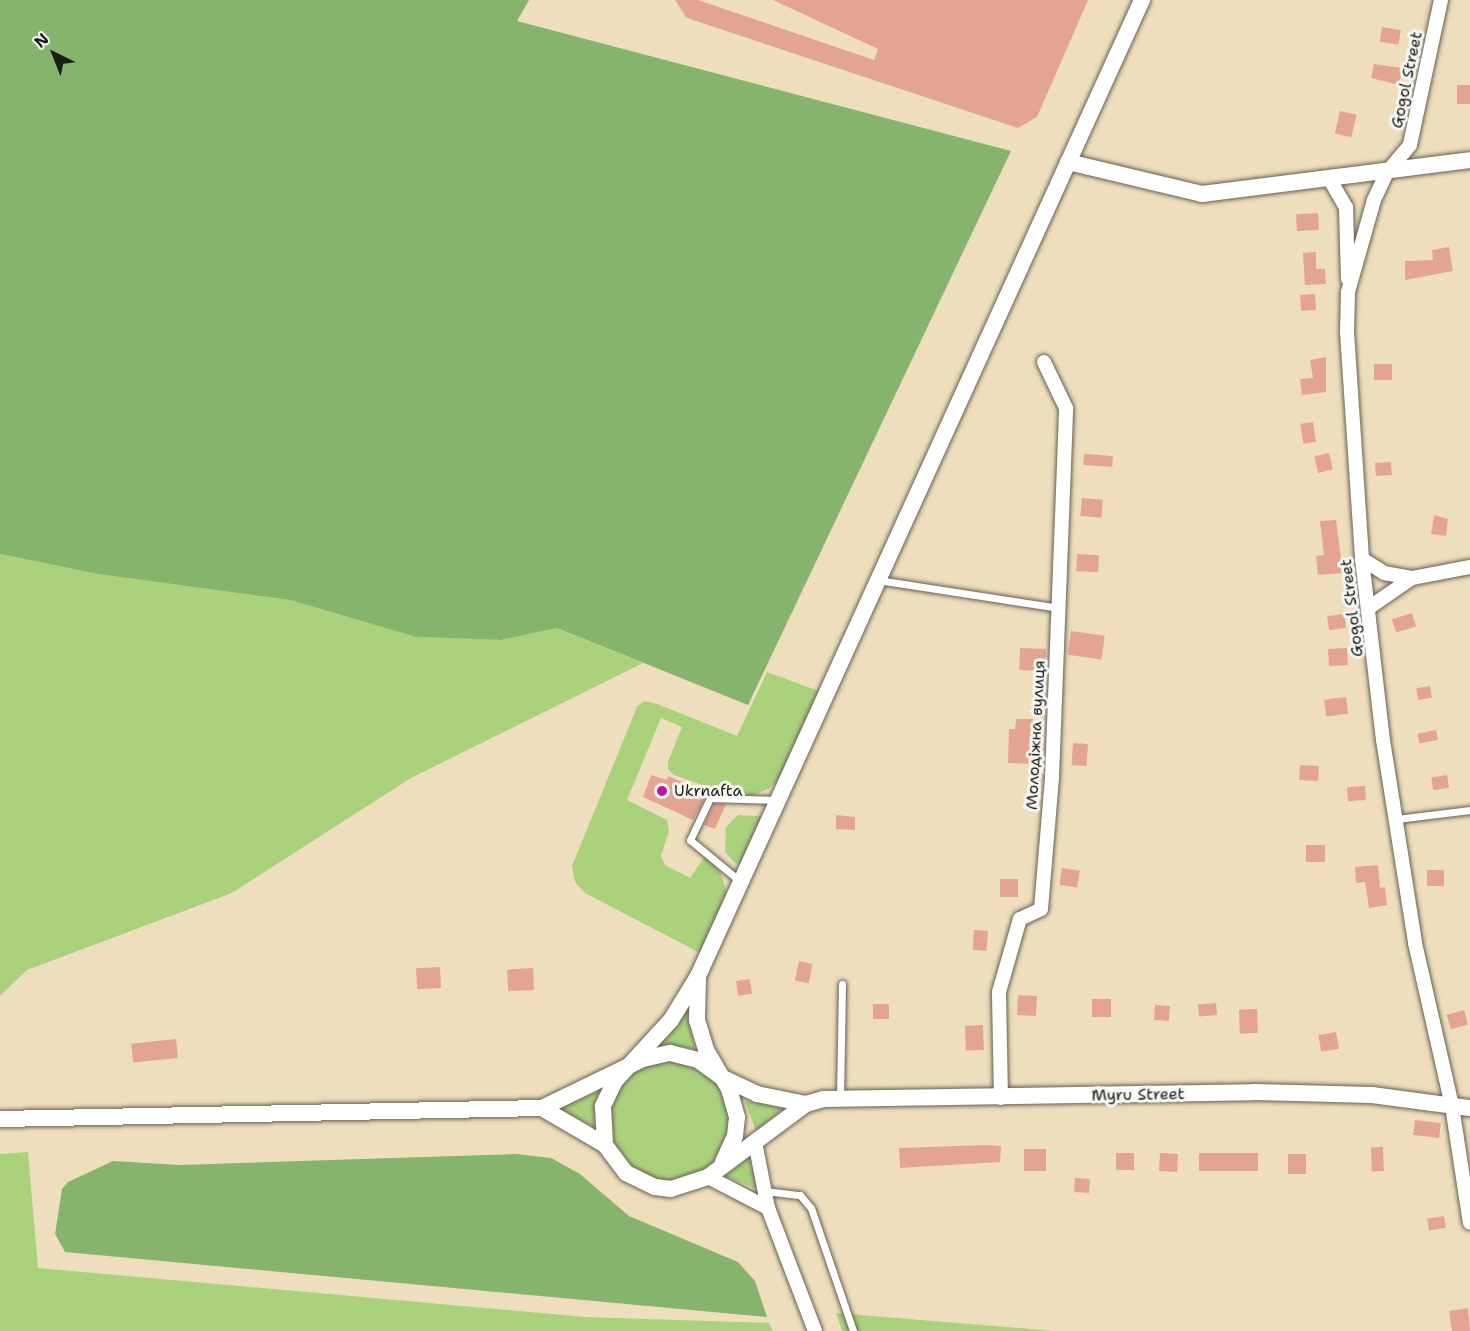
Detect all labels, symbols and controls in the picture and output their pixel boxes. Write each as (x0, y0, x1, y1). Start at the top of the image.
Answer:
north arrow (24, 24, 84, 84)
text: N (30, 28, 53, 52)
street label: Gogol Street (1387, 30, 1427, 130)
street label: Gogol Street (1336, 558, 1368, 658)
street label: Молодіжна вулиця (1022, 660, 1050, 810)
place label: Ukrnafta (674, 781, 742, 801)
marker: Ukrnafta (655, 784, 669, 798)
street label: Myru Street (1091, 1085, 1185, 1105)

